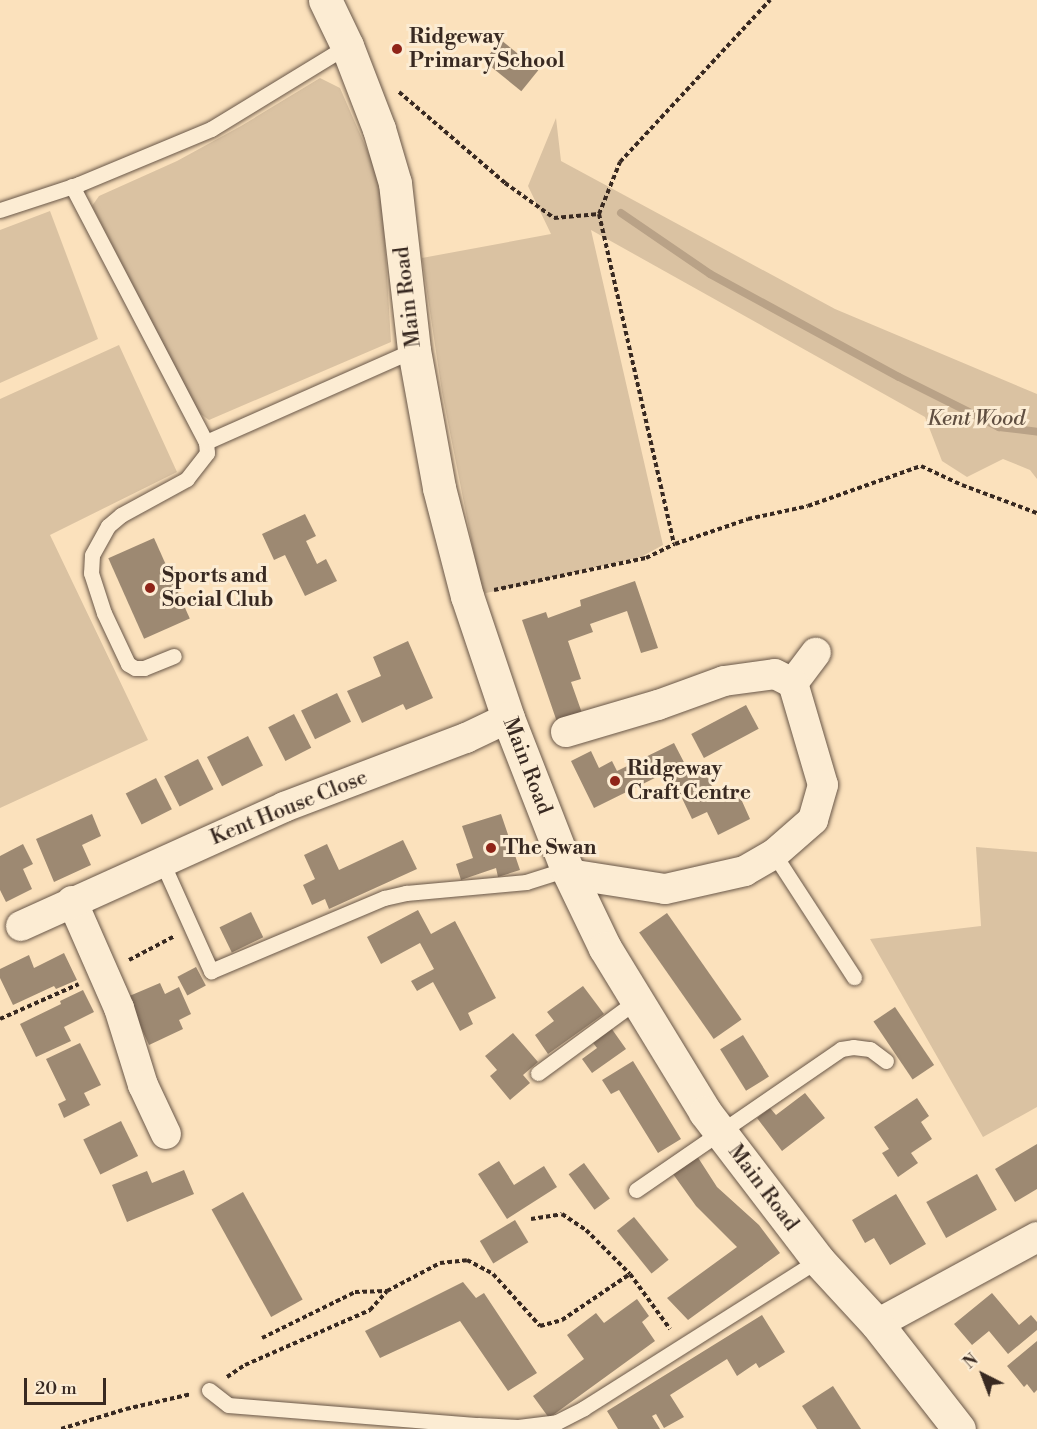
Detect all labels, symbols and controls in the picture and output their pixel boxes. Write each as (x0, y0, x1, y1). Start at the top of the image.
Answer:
place label: Ridgeway Primary School (409, 24, 565, 74)
marker: Ridgeway Primary School (390, 42, 404, 56)
street label: Main Road (389, 245, 427, 349)
park label: Kent Wood (927, 406, 1025, 432)
place label: Sports and Social Club (162, 563, 274, 613)
marker: Sports and Social Club (143, 581, 157, 595)
street label: Main Road (497, 714, 557, 818)
place label: Ridgeway Craft Centre (627, 756, 751, 806)
street label: Kent House Close (207, 765, 371, 851)
marker: Ridgeway Craft Centre (608, 774, 622, 788)
place label: The Swan (503, 835, 596, 861)
marker: The Swan (484, 841, 498, 855)
street label: Main Road (722, 1140, 804, 1236)
north arrow (953, 1345, 1013, 1405)
text: N (960, 1350, 982, 1373)
scale bar (27, 1366, 110, 1404)
text: 20 m (35, 1377, 77, 1400)

